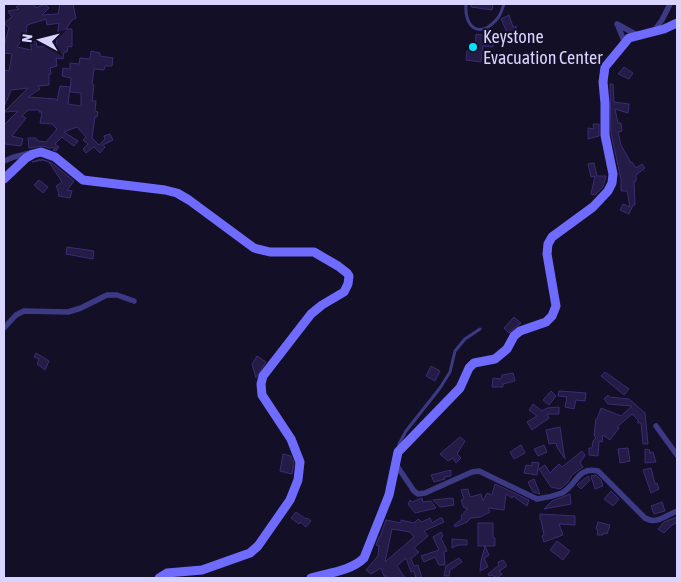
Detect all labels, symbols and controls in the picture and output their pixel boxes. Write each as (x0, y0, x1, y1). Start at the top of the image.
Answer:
north arrow (15, 15, 65, 65)
place label: Keystone Evacuation Center (483, 26, 603, 68)
text: N (19, 33, 36, 43)
marker: Keystone Evacuation Center (467, 41, 479, 53)

